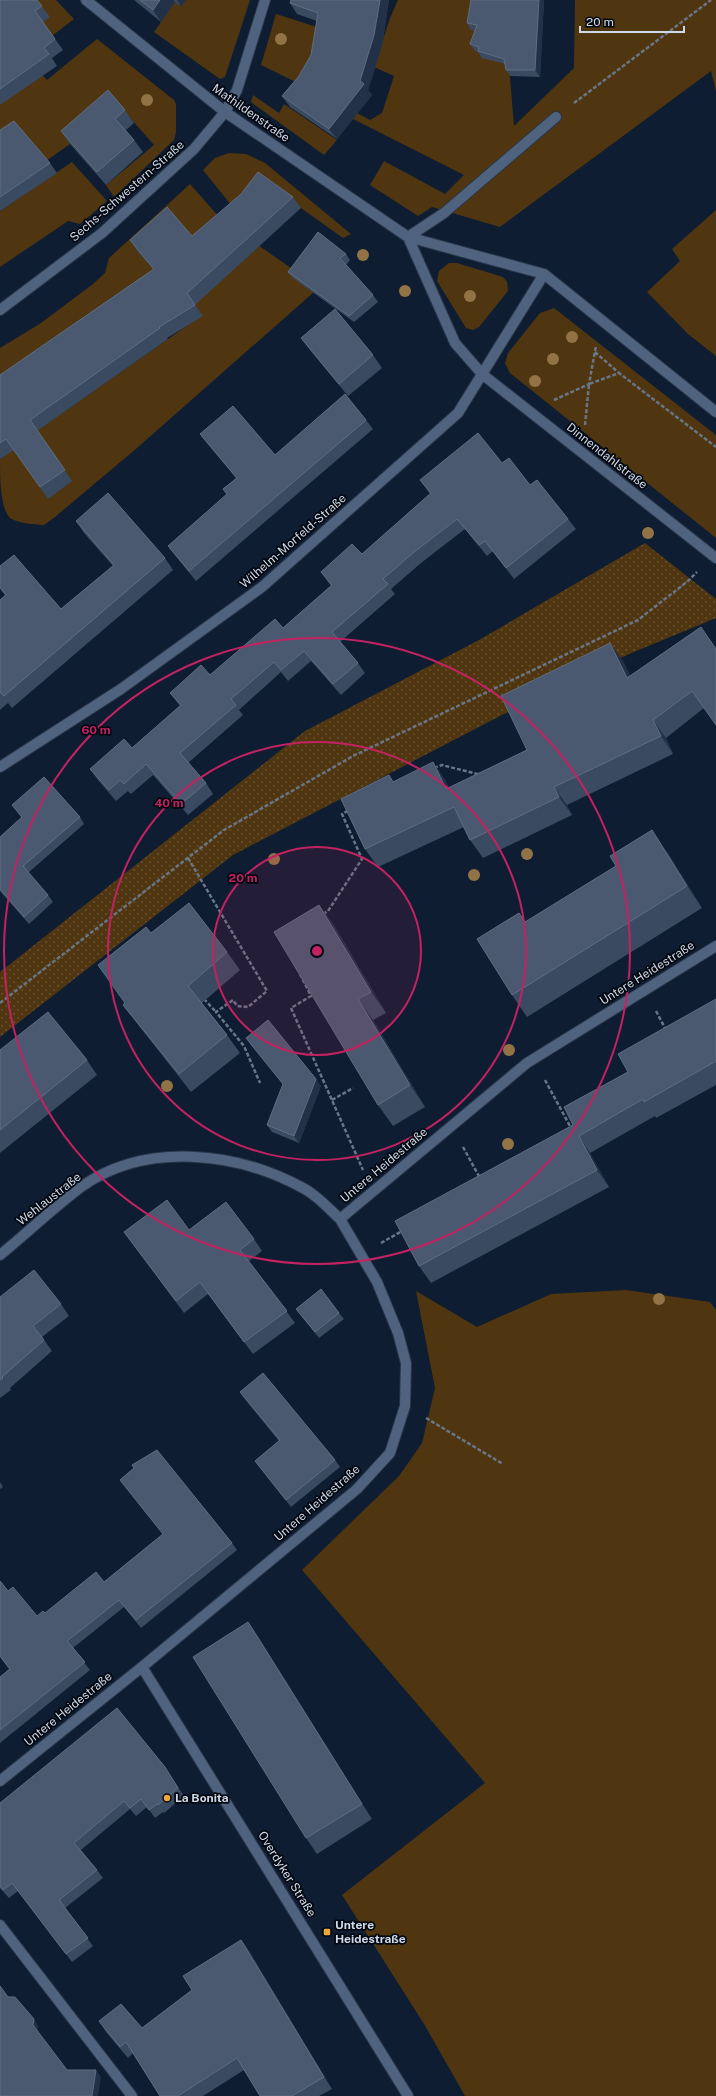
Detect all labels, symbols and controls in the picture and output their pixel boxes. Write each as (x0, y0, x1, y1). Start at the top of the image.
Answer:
scale bar (580, 8, 684, 34)
text: 20 m (586, 15, 614, 29)
street label: Mathildenstraße (210, 81, 293, 145)
street label: Sechs-Schwestern-Straße (67, 137, 187, 244)
street label: Dinnendahlstraße (564, 420, 650, 492)
street label: Wilhelm-Morfeld-Straße (237, 491, 349, 591)
text: 60 m (81, 723, 111, 737)
text: 40 m (154, 796, 184, 810)
text: 20 m (229, 871, 258, 885)
street label: Untere Heidestraße (597, 938, 697, 1008)
centre of rings (310, 944, 324, 958)
street label: Untere Heidestraße (338, 1124, 430, 1205)
street label: Wehlaustraße (14, 1170, 84, 1228)
street label: Untere Heidestraße (271, 1462, 363, 1544)
street label: Untere Heidestraße (21, 1669, 115, 1749)
place label: La Bonita (175, 1791, 229, 1805)
marker: La Bonita (162, 1793, 172, 1803)
street label: Overdyker Straße (255, 1829, 319, 1919)
place label: Untere Heidestraße (335, 1918, 406, 1946)
marker: Untere Heidestraße (322, 1927, 332, 1937)

